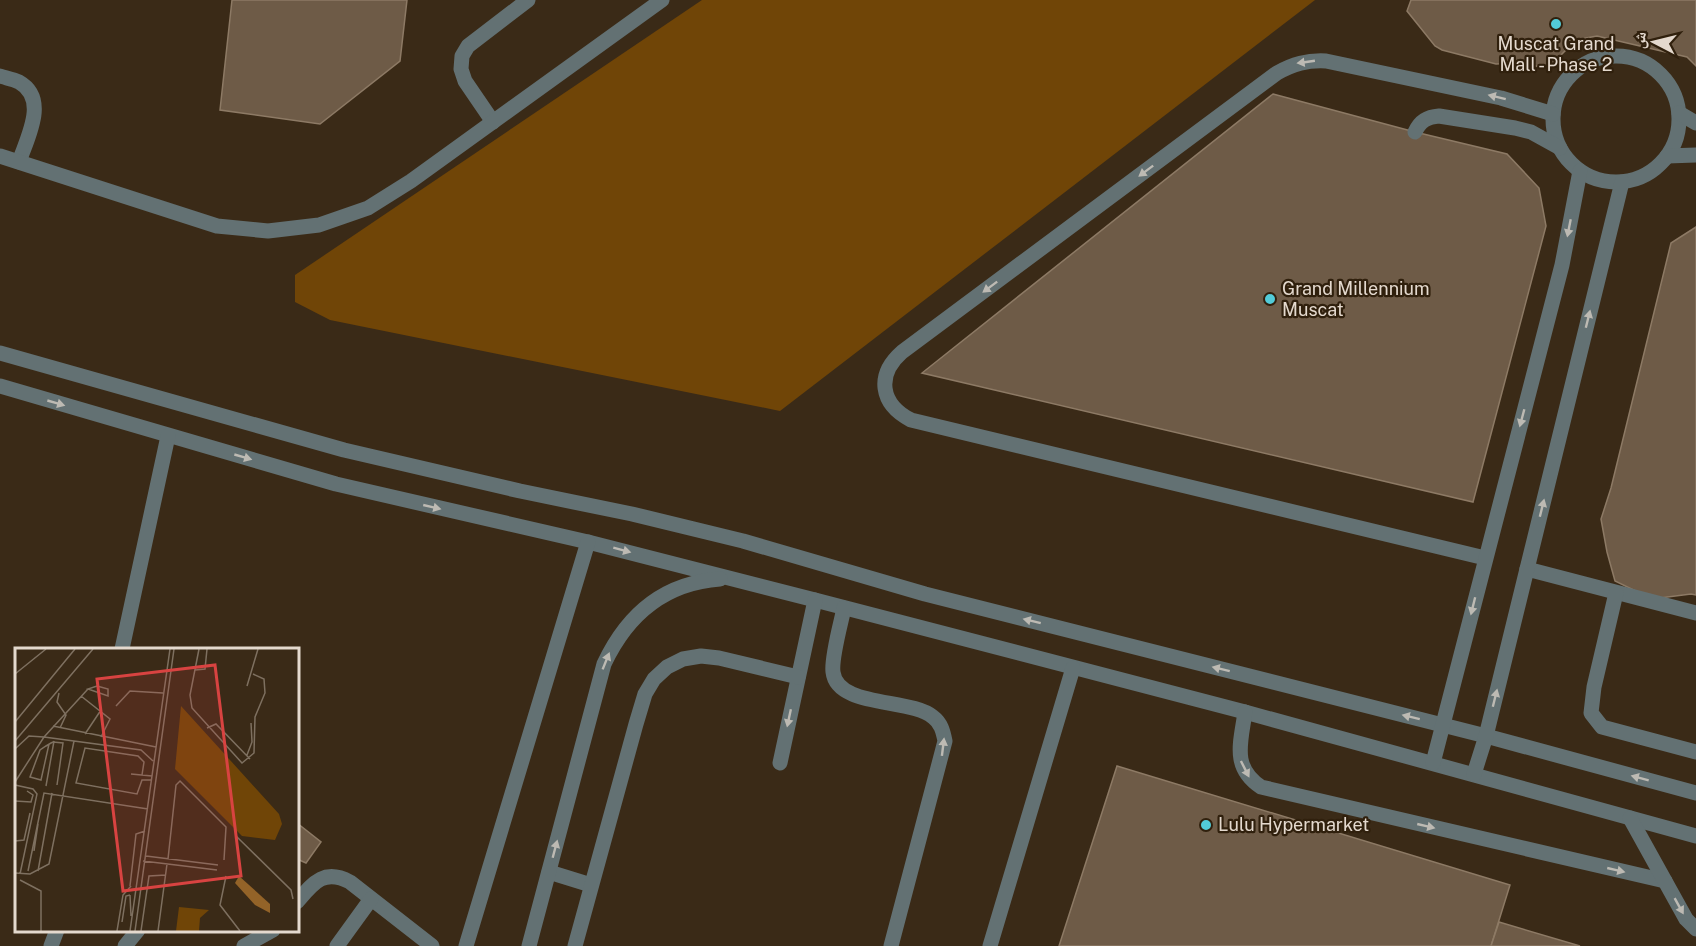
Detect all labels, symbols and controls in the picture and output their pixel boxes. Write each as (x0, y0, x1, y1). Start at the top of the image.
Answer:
north arrow (1624, 12, 1684, 72)
marker: Muscat Grand Mall - Phase 2 (1549, 17, 1563, 31)
text: ش (1629, 31, 1650, 50)
place label: Muscat Grand Mall - Phase 2 (1497, 33, 1615, 75)
one-way arrow (1296, 58, 1315, 67)
one-way arrow (1488, 92, 1506, 102)
one-way arrow (1138, 164, 1153, 176)
one-way arrow (1564, 219, 1573, 238)
place label: Grand Millennium Muscat (1282, 278, 1430, 320)
one-way arrow (982, 281, 997, 293)
marker: Grand Millennium Muscat (1263, 292, 1277, 306)
one-way arrow (1584, 310, 1594, 328)
one-way arrow (47, 399, 65, 408)
one-way arrow (1517, 409, 1526, 427)
one-way arrow (235, 453, 253, 462)
one-way arrow (1537, 499, 1547, 518)
one-way arrow (423, 503, 442, 512)
one-way arrow (613, 546, 631, 556)
one-way arrow (1467, 597, 1477, 615)
one-way arrow (1023, 616, 1042, 626)
inset map (15, 648, 298, 931)
one-way arrow (601, 651, 611, 669)
one-way arrow (1212, 664, 1231, 674)
one-way arrow (1491, 689, 1501, 707)
one-way arrow (784, 709, 794, 728)
one-way arrow (1401, 711, 1420, 721)
one-way arrow (938, 737, 948, 756)
one-way arrow (1239, 760, 1249, 778)
one-way arrow (1630, 773, 1648, 782)
place label: Lulu Hypermarket (1218, 814, 1369, 835)
marker: Lulu Hypermarket (1199, 818, 1213, 832)
one-way arrow (1417, 822, 1436, 831)
one-way arrow (551, 840, 561, 858)
one-way arrow (1607, 865, 1626, 875)
one-way arrow (1674, 898, 1684, 915)

